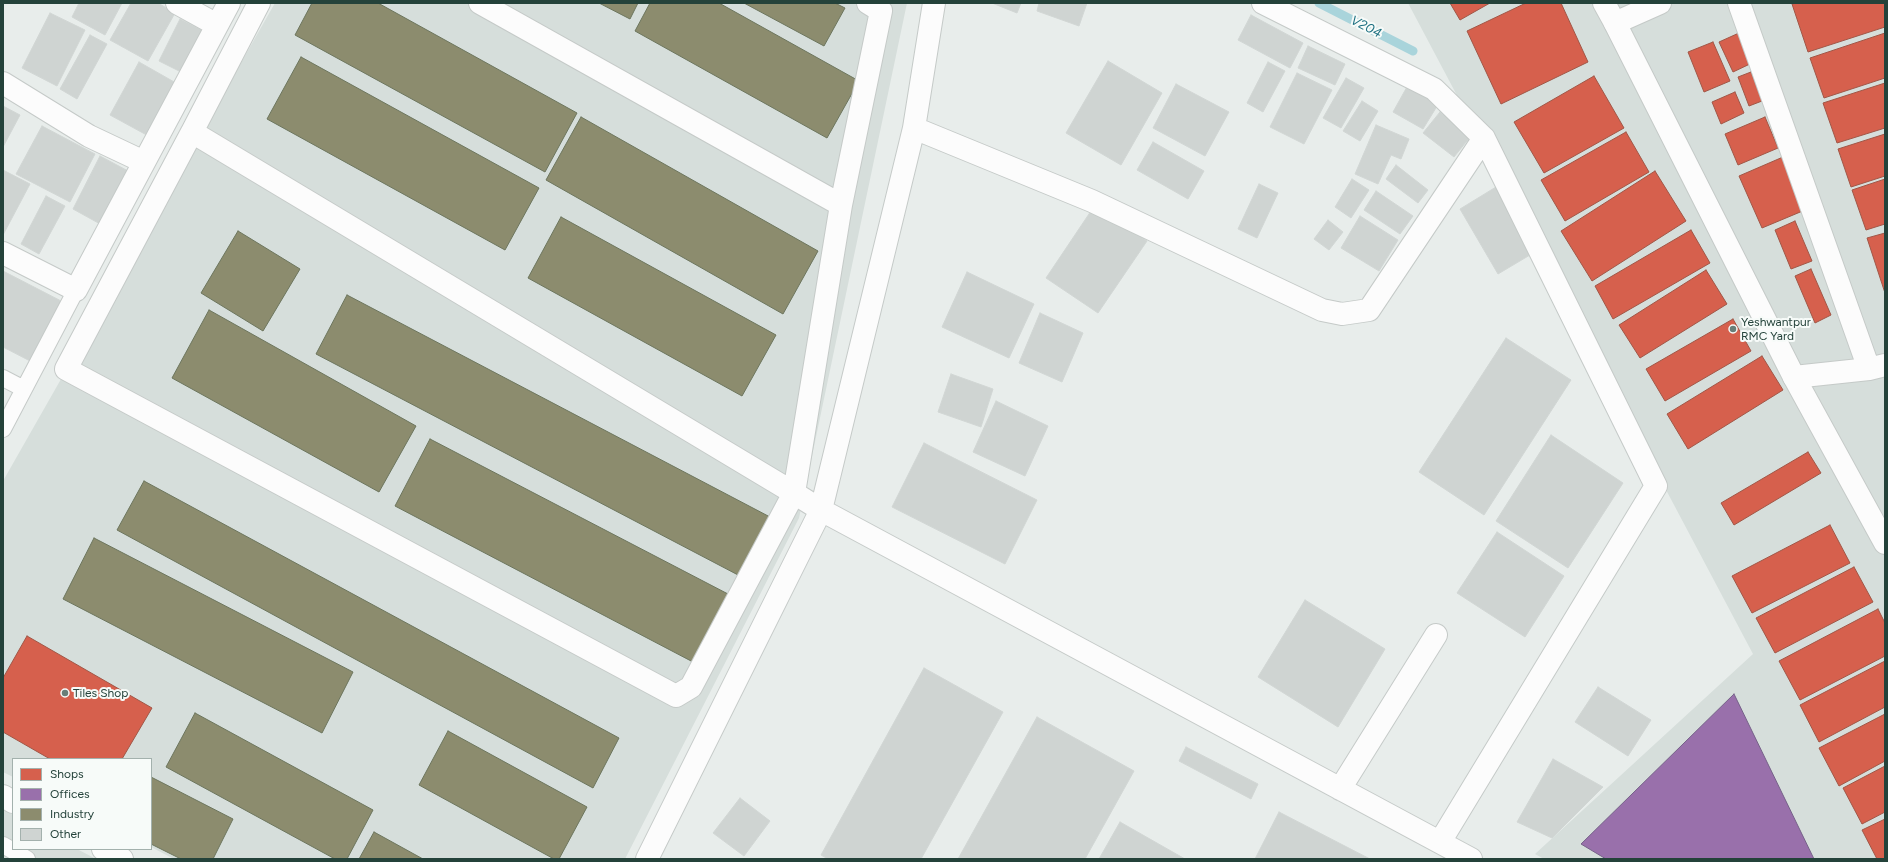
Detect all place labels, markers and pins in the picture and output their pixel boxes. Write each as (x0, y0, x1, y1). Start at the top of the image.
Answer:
place label: Yeshwantpur RMC Yard (1741, 315, 1811, 343)
marker: Yeshwantpur RMC Yard (1728, 324, 1738, 334)
place label: Tiles Shop (73, 686, 128, 700)
marker: Tiles Shop (60, 688, 70, 698)

